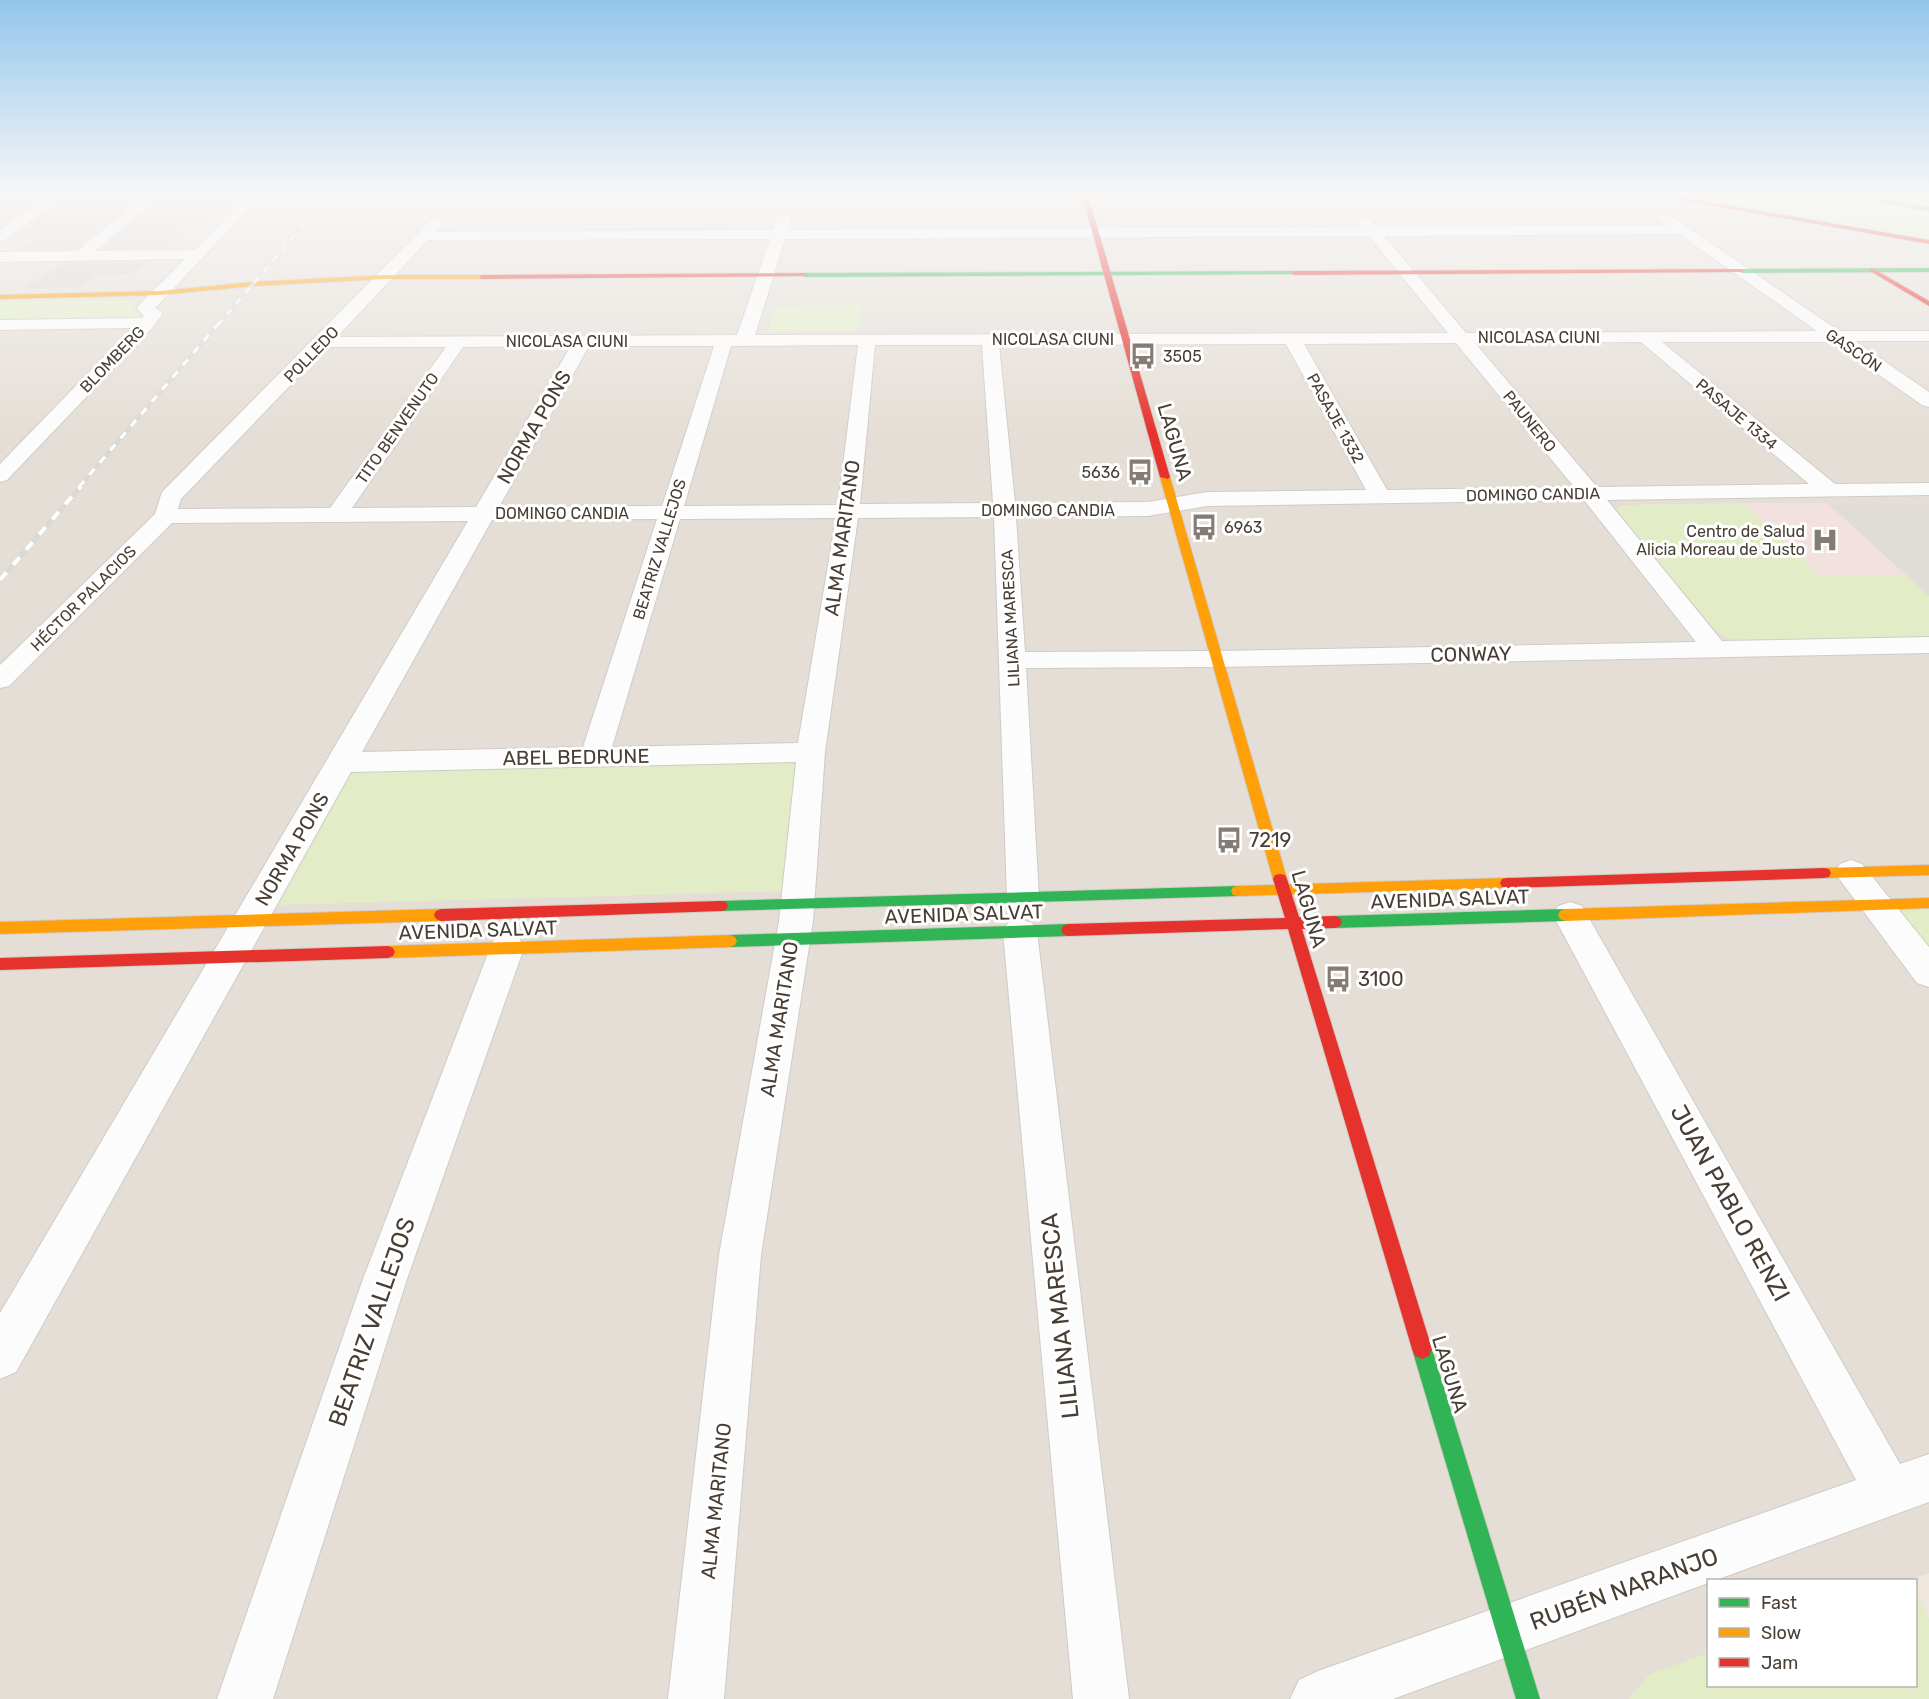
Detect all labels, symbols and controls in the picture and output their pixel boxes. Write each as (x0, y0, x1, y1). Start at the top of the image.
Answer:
street label: BLOMBERG (76, 322, 149, 396)
street label: POLLEDO (280, 322, 343, 386)
street label: GASCÓN (1822, 324, 1886, 376)
street label: NICOLASA CIUNI (1478, 328, 1600, 347)
street label: NICOLASA CIUNI (992, 330, 1114, 349)
street label: NICOLASA CIUNI (506, 332, 628, 351)
bus stop icon: 3505 (1128, 341, 1158, 371)
place label: 3505 (1163, 347, 1202, 366)
street label: NORMA PONS (492, 366, 576, 488)
street label: TITO BENVENUTO (352, 369, 443, 488)
street label: PASAJE 1332 (1303, 370, 1368, 466)
street label: PASAJE 1334 (1692, 375, 1781, 454)
street label: PAUNERO (1499, 387, 1560, 456)
street label: LAGUNA (1153, 401, 1197, 483)
bus stop icon: 5636 (1125, 457, 1155, 487)
street label: ALMA MARITANO (819, 459, 865, 617)
place label: 5636 (1082, 463, 1120, 482)
street label: BEATRIZ VALLEJOS (629, 476, 690, 622)
street label: DOMINGO CANDIA (1466, 484, 1601, 505)
street label: DOMINGO CANDIA (981, 501, 1115, 520)
street label: DOMINGO CANDIA (495, 504, 629, 523)
bus stop icon: 6963 (1189, 512, 1219, 542)
place label: 6963 (1224, 518, 1262, 537)
place label: Centro de Salud Alicia Moreau de Justo (1636, 522, 1805, 559)
hospital icon: Centro de Salud Alicia Moreau de Justo (1810, 525, 1840, 555)
street label: HÉCTOR PALACIOS (27, 542, 140, 655)
street label: LILIANA MARESCA (997, 548, 1024, 687)
street label: CONWAY (1430, 641, 1512, 667)
street label: ABEL BEDRUNE (502, 744, 650, 770)
street label: NORMA PONS (250, 788, 334, 910)
bus stop icon: 7219 (1214, 825, 1244, 855)
place label: 7219 (1249, 828, 1291, 852)
street label: LAGUNA (1287, 868, 1331, 950)
street label: AVENIDA SALVAT (1370, 884, 1530, 914)
street label: AVENIDA SALVAT (884, 899, 1044, 929)
street label: AVENIDA SALVAT (398, 915, 558, 945)
street label: ALMA MARITANO (755, 940, 803, 1098)
bus stop icon: 3100 (1323, 964, 1353, 994)
place label: 3100 (1358, 967, 1404, 991)
street label: JUAN PABLO RENZI (1664, 1100, 1796, 1306)
street label: LILIANA MARESCA (1035, 1212, 1085, 1420)
street label: BEATRIZ VALLEJOS (323, 1214, 421, 1430)
street label: LAGUNA (1427, 1333, 1473, 1415)
street label: ALMA MARITANO (696, 1422, 736, 1580)
street label: RUBÉN NARANJO (1526, 1542, 1722, 1636)
legend (1707, 1579, 1917, 1687)
text: Fast (1761, 1592, 1797, 1614)
text: Slow (1761, 1622, 1801, 1644)
text: Jam (1761, 1652, 1798, 1674)

